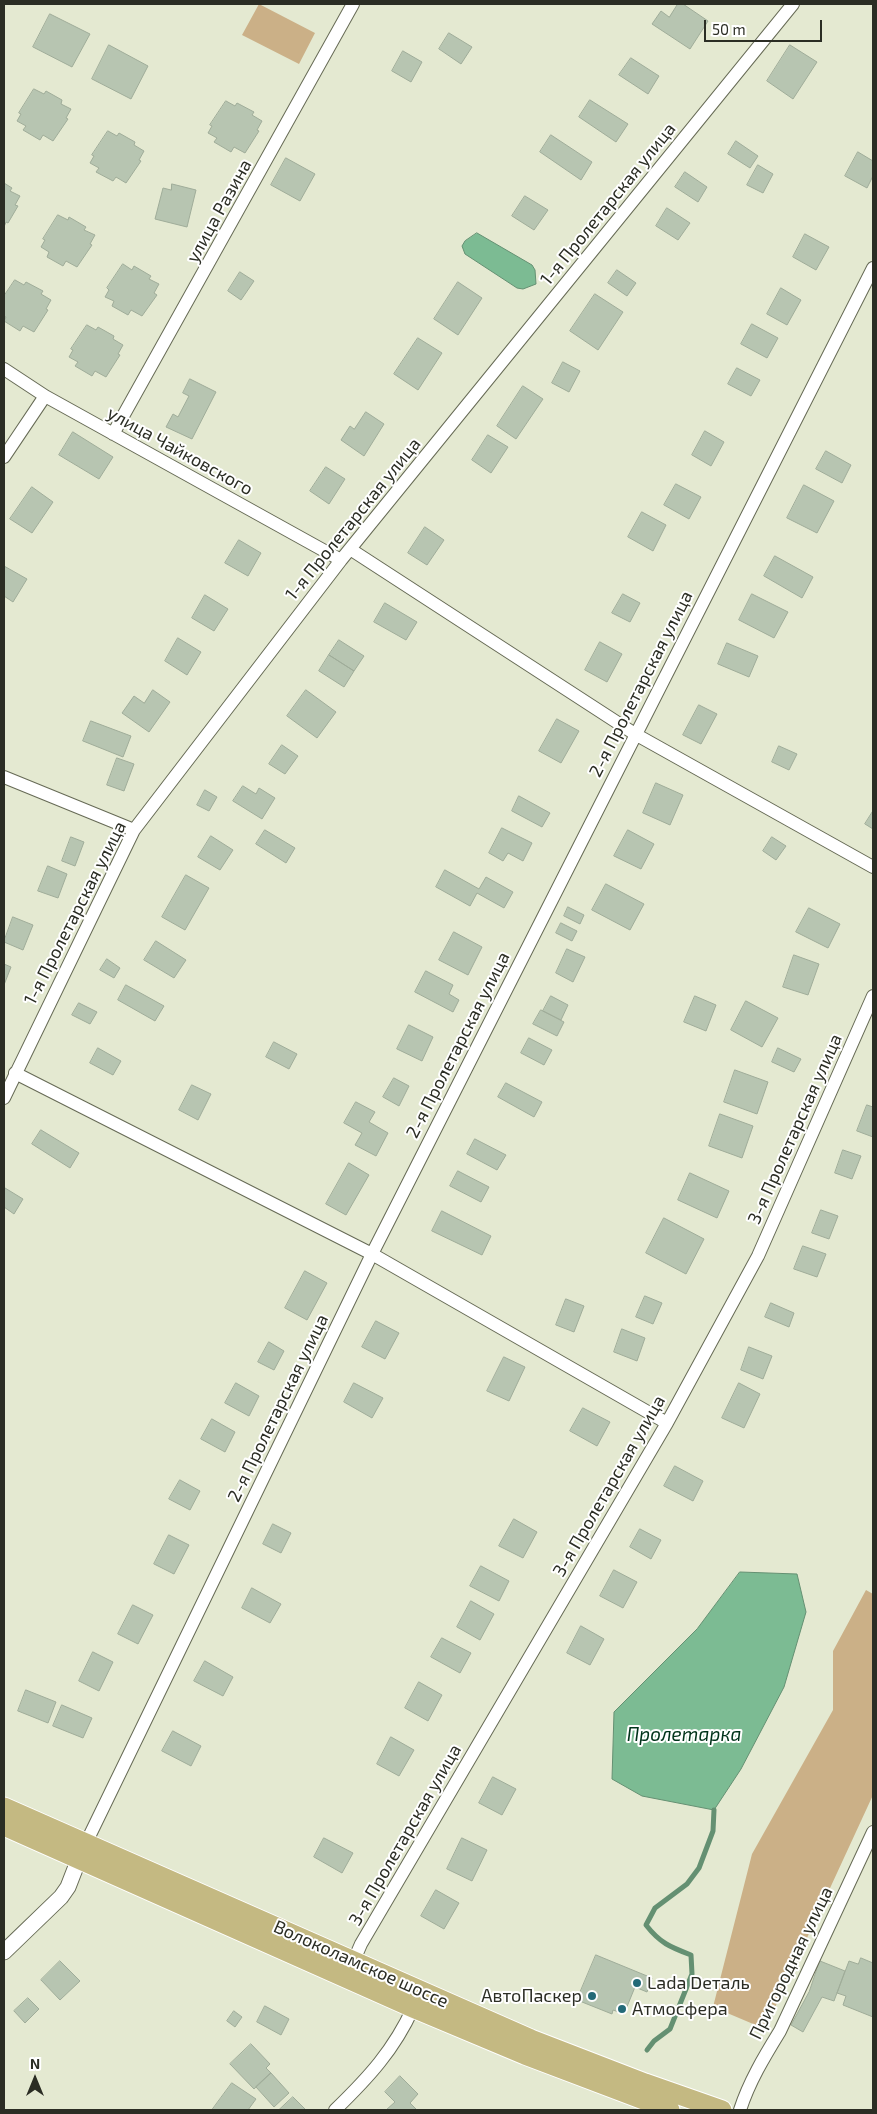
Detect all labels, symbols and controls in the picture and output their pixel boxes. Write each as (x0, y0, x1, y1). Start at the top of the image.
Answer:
scale bar (707, 10, 824, 42)
text: 50 m (712, 20, 746, 38)
street label: 1-я Пролетарская улица (536, 118, 680, 290)
street label: улица Разина (182, 156, 256, 266)
street label: улица Чайковского (103, 402, 257, 500)
street label: 1-я Пролетарская улица (281, 433, 425, 605)
street label: 2-я Пролетарская улица (585, 587, 697, 781)
street label: 1-я Пролетарская улица (19, 818, 131, 1008)
street label: 2-я Пролетарская улица (402, 948, 514, 1142)
street label: 3-я Пролетарская улица (743, 1031, 847, 1227)
street label: 2-я Пролетарская улица (223, 1311, 333, 1505)
street label: 3-я Пролетарская улица (548, 1391, 670, 1581)
water label: Пролетарка (627, 1724, 741, 1746)
street label: 3-я Пролетарская улица (344, 1740, 466, 1930)
street label: Пригородная улица (745, 1883, 837, 2043)
street label: Волоколамское шоссе (270, 1916, 452, 2012)
place label: Lada Dеталь (647, 1972, 750, 1994)
marker: Lada Dеталь (631, 1977, 643, 1989)
place label: АвтоПаскер (481, 1985, 582, 2007)
marker: АвтоПаскер (586, 1990, 598, 2002)
place label: Атмосфера (632, 1998, 728, 2020)
marker: Атмосфера (616, 2003, 628, 2015)
north arrow (10, 2054, 60, 2104)
text: N (30, 2055, 40, 2072)

